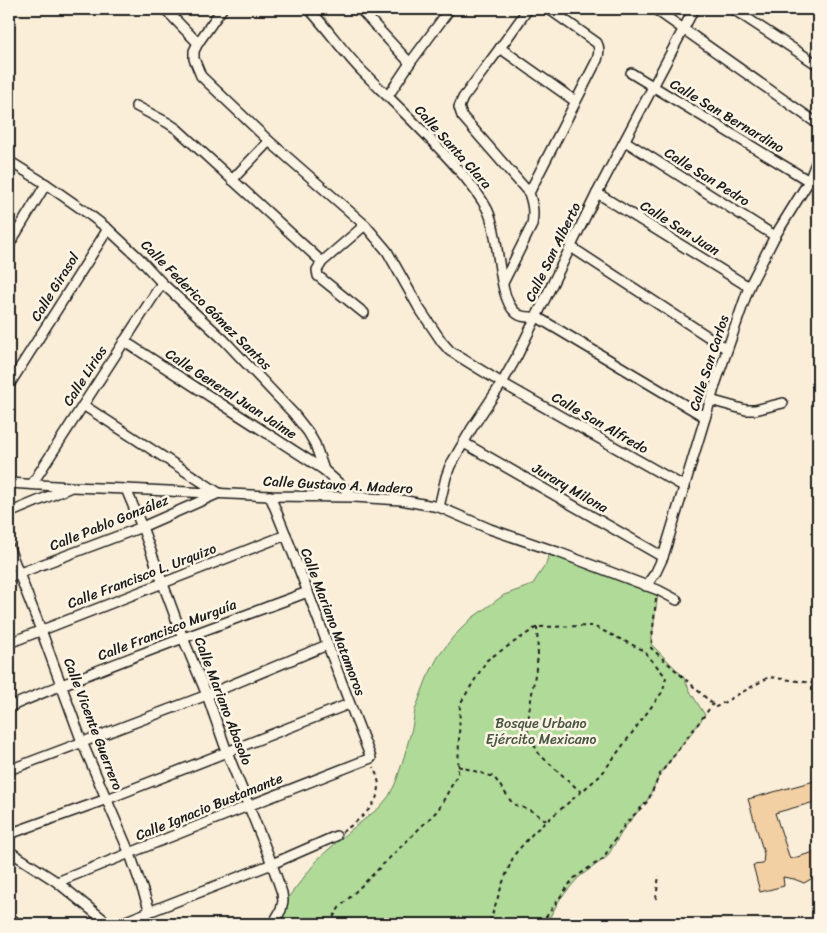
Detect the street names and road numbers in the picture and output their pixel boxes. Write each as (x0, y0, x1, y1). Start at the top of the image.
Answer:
street label: Calle San Bernardino (665, 72, 789, 160)
street label: Calle Santa Clara (408, 99, 498, 195)
street label: Calle San Pedro (659, 141, 755, 213)
street label: Calle San Juan (635, 193, 725, 263)
street label: Calle San Alberto (518, 198, 588, 306)
street label: Calle Federico Gómez Santos (135, 234, 278, 377)
street label: Calle Girasol (24, 247, 87, 326)
street label: Calle San Carlos (682, 312, 736, 414)
street label: Calle Lirios (56, 340, 114, 411)
street label: Calle General Juan Jaime (160, 342, 302, 446)
street label: Calle San Alfredo (547, 385, 653, 461)
street label: Jurary Milona (526, 456, 614, 520)
street label: Calle Gustavo A. Madero (263, 469, 413, 501)
street label: Calle Pablo González (46, 488, 173, 558)
street label: Calle Francisco L. Urquizo (64, 536, 220, 616)
street label: Calle Mariano Matamoros (293, 544, 373, 700)
street label: Calle Francisco Murguía (94, 592, 241, 668)
street label: Calle Mariano Abasolo (187, 633, 259, 769)
street label: Calle Vicente Guerrero (56, 654, 130, 794)
street label: Calle Ignacio Bustamante (132, 766, 287, 848)

